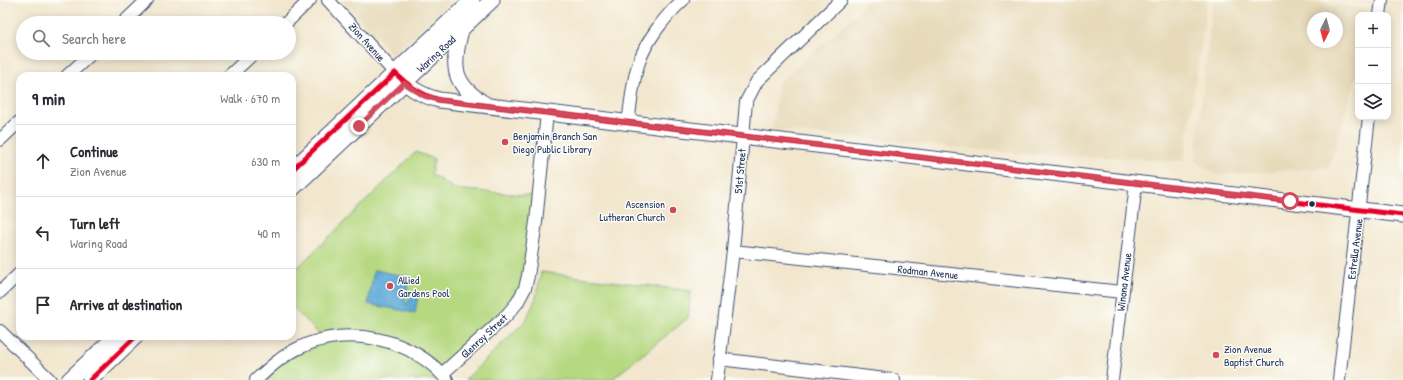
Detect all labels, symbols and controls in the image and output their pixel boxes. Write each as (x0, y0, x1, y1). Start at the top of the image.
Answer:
north arrow (1307, 12, 1343, 48)
map controls (1355, 12, 1391, 120)
button: + (1355, 12, 1391, 48)
search box (16, 16, 296, 60)
street label: Zion Avenue (346, 20, 389, 65)
icon: search (30, 27, 52, 49)
text: Search here (62, 28, 126, 49)
street label: Waring Road (414, 32, 459, 76)
button: − (1355, 48, 1391, 84)
button: layers (1355, 84, 1391, 120)
text: 9 min (32, 87, 65, 110)
text: Walk · 670 m (220, 89, 280, 107)
route end (350, 117, 368, 135)
place label: Benjamin Branch San Diego Public Library (513, 129, 597, 156)
marker: Benjamin Branch San Diego Public Library (500, 137, 510, 147)
text: Continue (70, 141, 118, 162)
street label: 51st Street (731, 148, 749, 194)
icon: ahead (32, 150, 54, 172)
text: 630 m (251, 152, 280, 170)
text: Zion Avenue (70, 162, 127, 180)
route start (1281, 192, 1299, 210)
place label: Ascension Lutheran Church (600, 197, 665, 224)
unlabelled marker (1307, 199, 1317, 209)
marker: Ascension Lutheran Church (668, 205, 678, 215)
text: Turn left (70, 213, 120, 234)
street label: Estrella Avenue (1344, 217, 1366, 280)
icon: left (32, 222, 54, 244)
text: 40 m (257, 224, 280, 242)
text: Waring Road (70, 234, 127, 252)
street label: Winona Avenue (1113, 252, 1135, 312)
street label: Rodman Avenue (897, 262, 960, 282)
place label: Allied Gardens Pool (398, 273, 449, 300)
marker: Allied Gardens Pool (385, 281, 395, 291)
icon: arrive (32, 294, 54, 316)
text: Arrive at destination (70, 294, 182, 315)
street label: Glenroy Street (458, 311, 511, 361)
place label: Zion Avenue Baptist Church (1224, 342, 1284, 369)
marker: Zion Avenue Baptist Church (1211, 350, 1221, 360)

